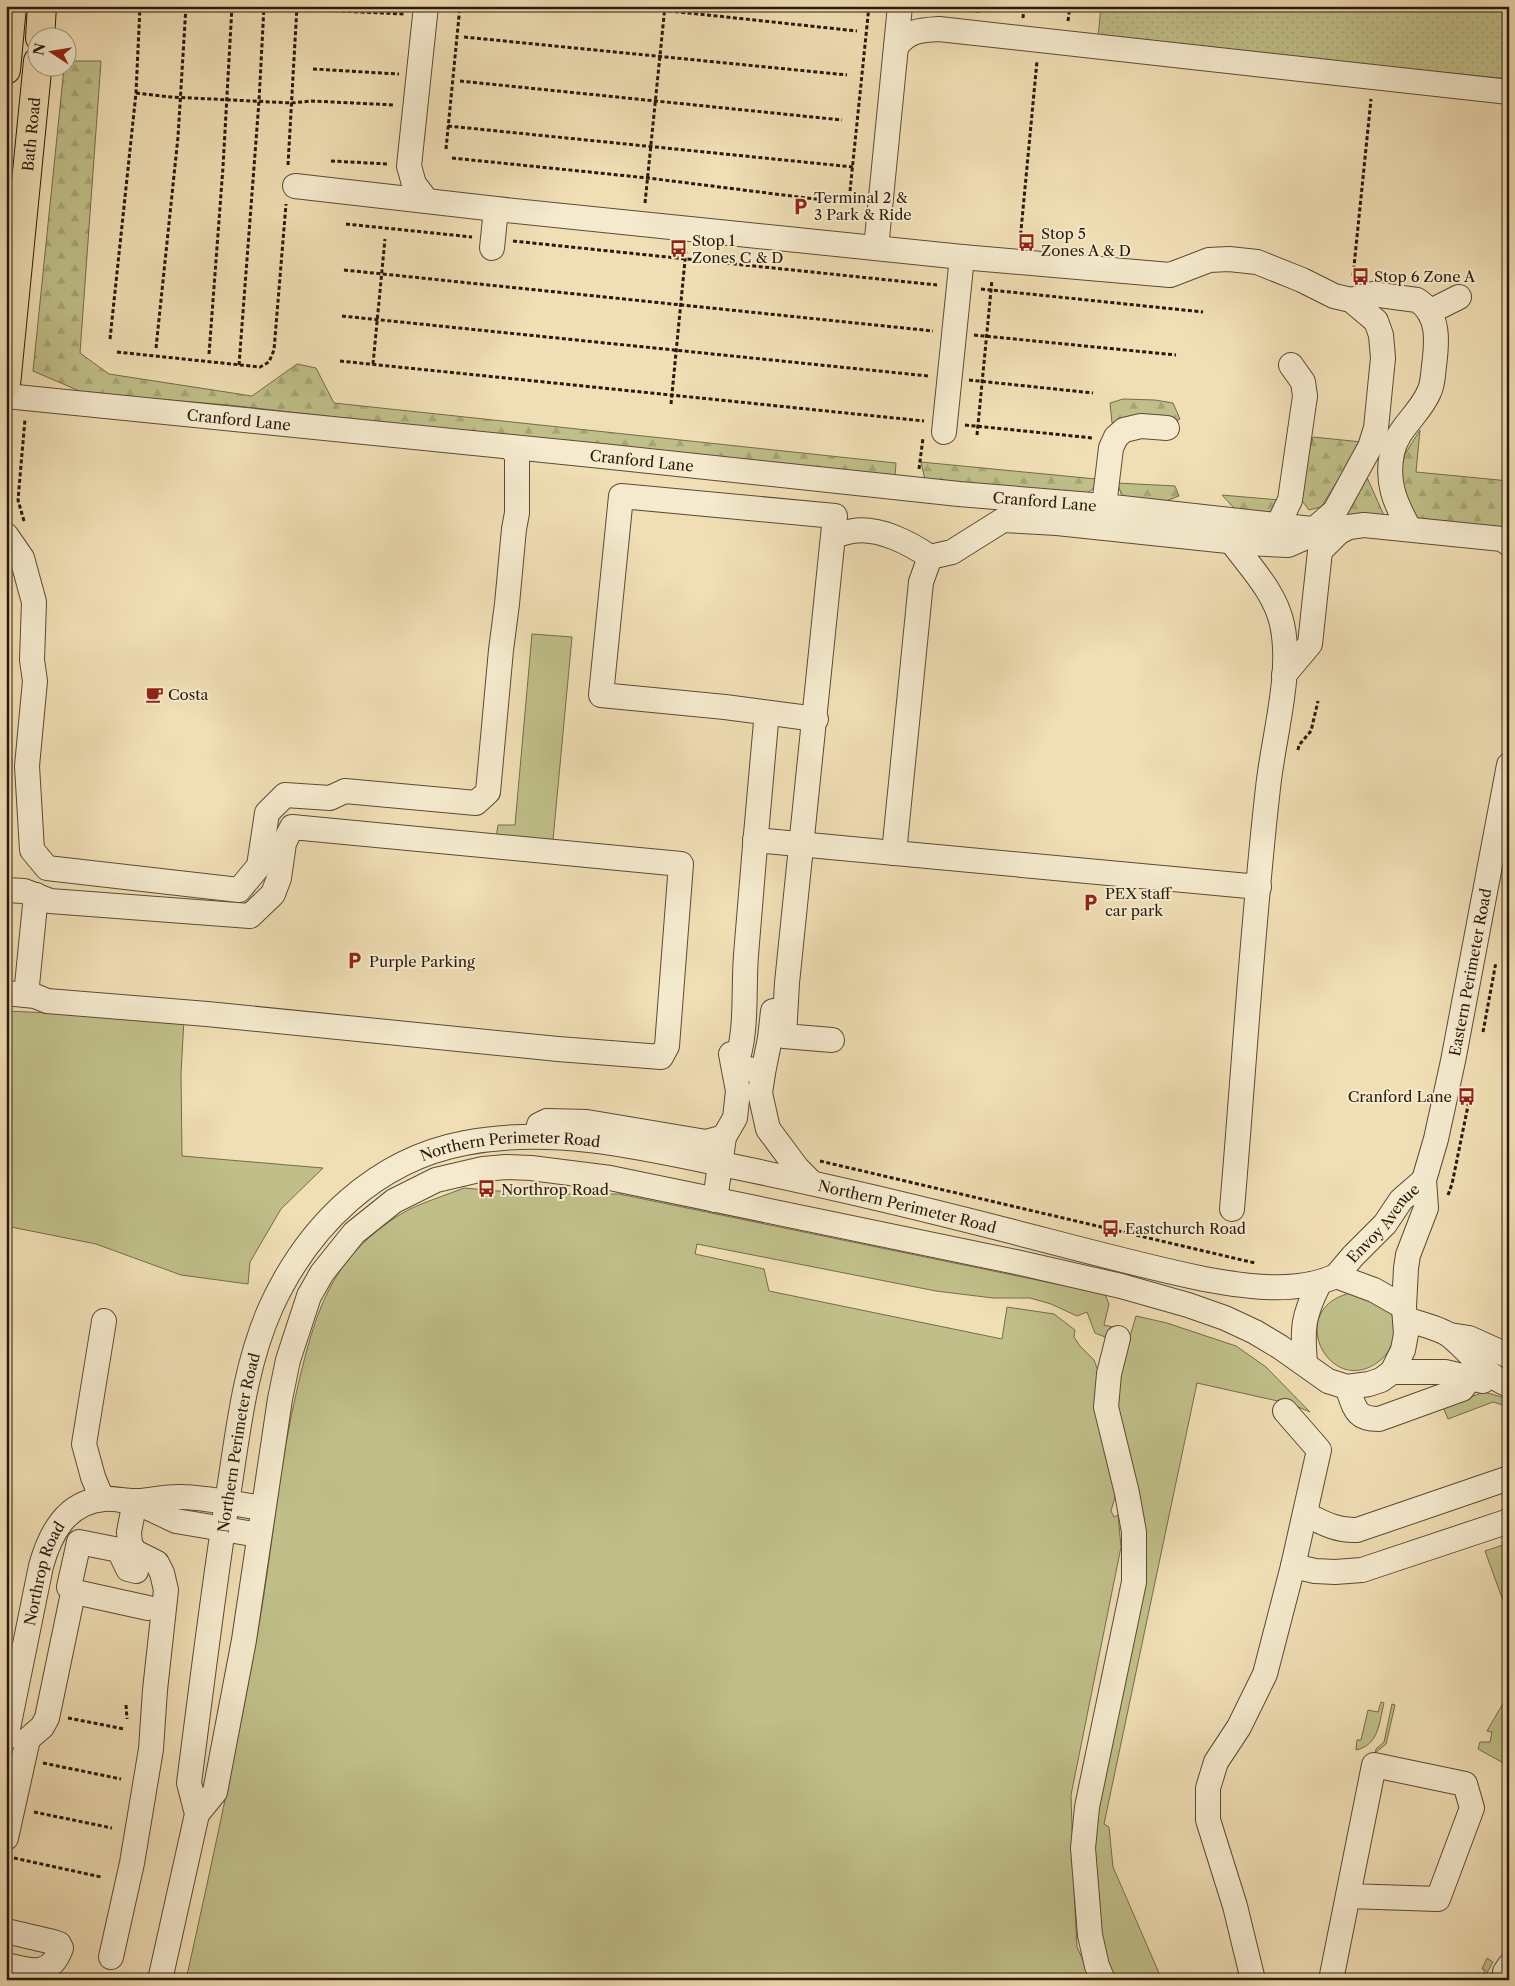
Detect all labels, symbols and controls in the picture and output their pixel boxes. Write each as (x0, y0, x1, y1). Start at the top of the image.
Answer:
north arrow (28, 28, 78, 78)
text: N (29, 41, 49, 57)
street label: Bath Road (18, 96, 44, 172)
place label: Terminal 2 & 3 Park & Ride (814, 188, 912, 224)
parking icon: Terminal 2 & 3 Park & Ride (790, 196, 810, 216)
place label: Stop 5 Zones A & D (1041, 224, 1131, 260)
place label: Stop 1 Zones C & D (692, 231, 783, 267)
bus stop icon: Stop 5 Zones A & D (1017, 232, 1037, 252)
bus stop icon: Stop 1 Zones C & D (668, 239, 688, 259)
bus stop icon: Stop 6 Zone A (1350, 266, 1370, 286)
place label: Stop 6 Zone A (1374, 267, 1476, 286)
street label: Cranford Lane (186, 405, 292, 434)
street label: Cranford Lane (589, 445, 695, 475)
street label: Cranford Lane (992, 487, 1097, 515)
cafe icon: Costa (144, 684, 164, 704)
place label: Costa (168, 685, 209, 704)
place label: PEX staff car park (1105, 884, 1172, 920)
street label: Eastern Perimeter Road (1445, 887, 1495, 1058)
parking icon: PEX staff car park (1081, 892, 1101, 912)
parking icon: Purple Parking (345, 951, 365, 971)
place label: Purple Parking (369, 952, 475, 971)
bus stop icon: Cranford Lane (1456, 1086, 1476, 1106)
place label: Cranford Lane (1348, 1087, 1452, 1106)
street label: Northern Perimeter Road (417, 1127, 602, 1165)
street label: Northern Perimeter Road (817, 1175, 998, 1237)
bus stop icon: Northrop Road (477, 1179, 497, 1199)
street label: Envoy Avenue (1342, 1179, 1423, 1266)
place label: Northrop Road (501, 1180, 609, 1199)
bus stop icon: Eastchurch Road (1101, 1218, 1121, 1238)
place label: Eastchurch Road (1125, 1219, 1246, 1238)
street label: Northern Perimeter Road (213, 1350, 264, 1534)
street label: Northrop Road (20, 1518, 68, 1627)

